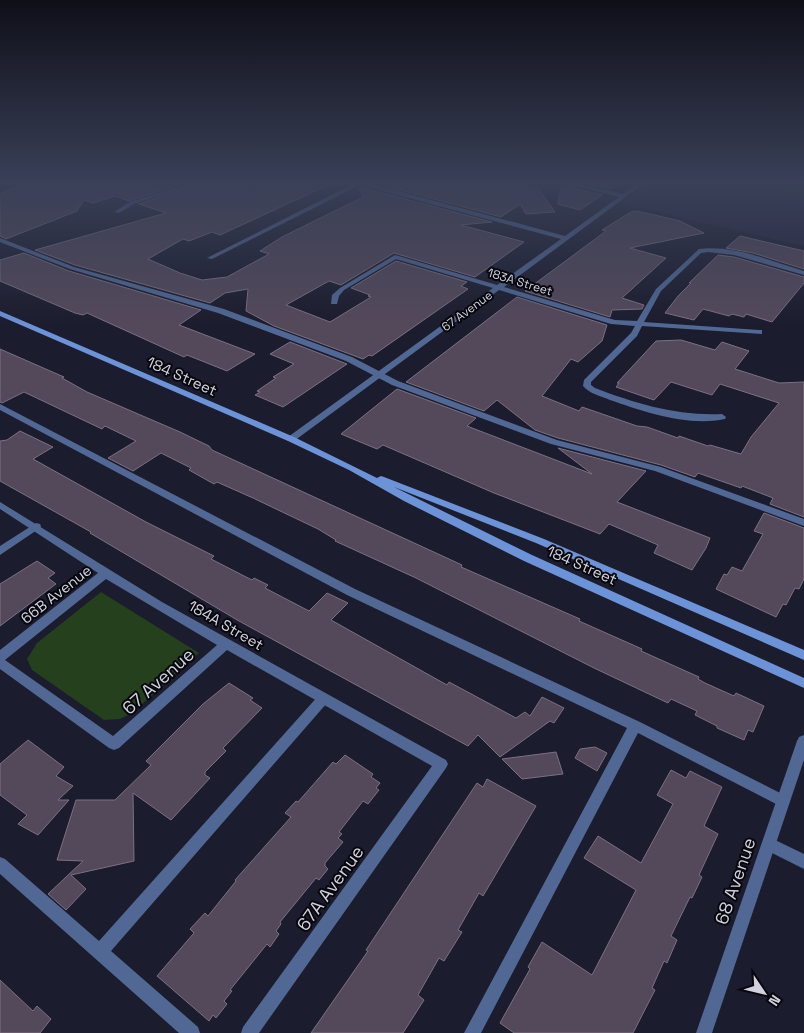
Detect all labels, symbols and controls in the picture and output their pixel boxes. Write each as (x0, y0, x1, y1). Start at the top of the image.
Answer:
street label: 183A Street (486, 265, 554, 299)
street label: 67 Avenue (438, 287, 496, 335)
street label: 184 Street (144, 352, 220, 400)
street label: 184 Street (544, 541, 620, 589)
street label: 66B Avenue (17, 560, 95, 628)
street label: 184A Street (185, 596, 267, 654)
street label: 67 Avenue (117, 643, 199, 719)
street label: 68 Avenue (709, 835, 761, 927)
street label: 67A Avenue (291, 841, 369, 935)
north arrow (739, 968, 789, 1018)
text: N (765, 991, 785, 1009)

